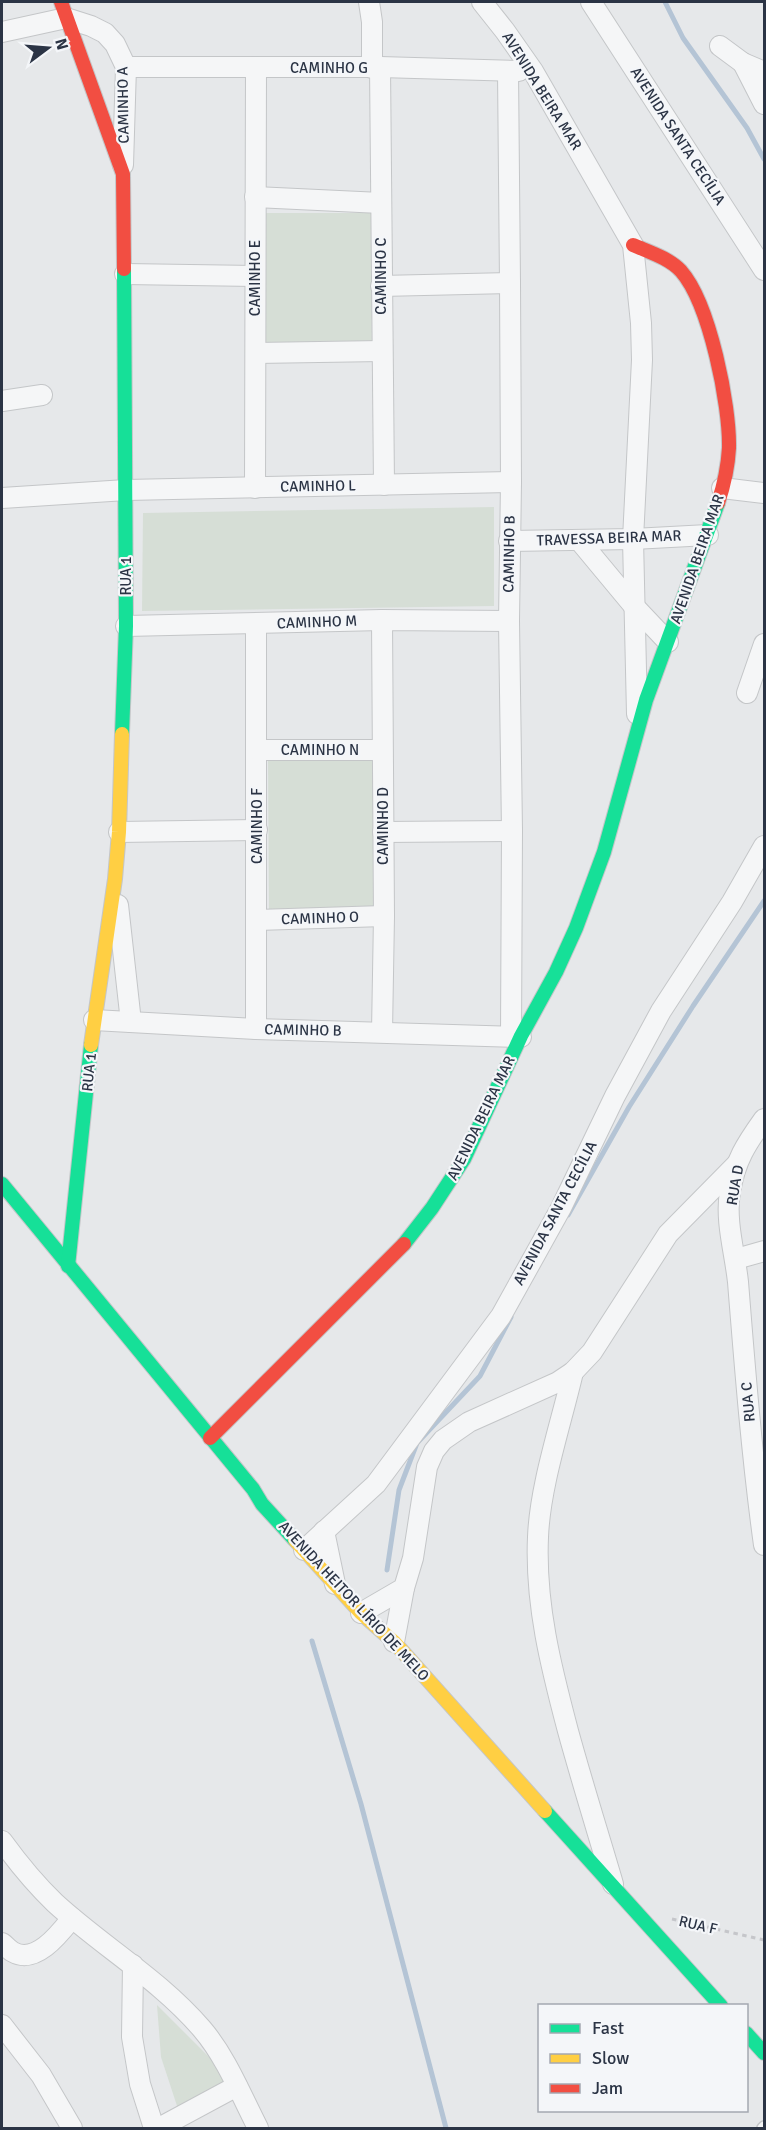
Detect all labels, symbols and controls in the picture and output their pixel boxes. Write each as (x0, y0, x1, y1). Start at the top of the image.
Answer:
north arrow (18, 18, 78, 78)
street label: AVENIDA BEIRA MAR (498, 29, 586, 153)
text: N (50, 36, 73, 52)
street label: CAMINHO G (290, 59, 368, 77)
street label: AVENIDA SANTA CECÍLIA (627, 63, 730, 208)
street label: CAMINHO A (113, 66, 133, 144)
street label: CAMINHO C (372, 237, 390, 315)
street label: CAMINHO E (246, 240, 264, 316)
street label: CAMINHO L (280, 476, 356, 496)
street label: AVENIDA BEIRA MAR (666, 492, 728, 626)
street label: CAMINHO B (499, 515, 519, 593)
street label: TRAVESSA BEIRA MAR (536, 526, 682, 550)
street label: RUA 1 (117, 556, 135, 596)
street label: CAMINHO M (277, 612, 357, 632)
street label: CAMINHO N (281, 741, 359, 759)
street label: CAMINHO D (374, 787, 392, 865)
street label: CAMINHO F (248, 788, 266, 864)
street label: CAMINHO O (281, 908, 359, 928)
street label: CAMINHO B (264, 1020, 342, 1040)
street label: RUA 1 (78, 1052, 100, 1092)
street label: AVENIDA BEIRA MAR (443, 1053, 519, 1183)
street label: AVENIDA SANTA CECÍLIA (508, 1137, 601, 1288)
street label: RUA D (723, 1163, 747, 1207)
street label: RUA C (737, 1381, 759, 1423)
street label: AVENIDA HEITOR LÍRIO DE MELO (275, 1517, 434, 1685)
street label: RUA F (677, 1912, 719, 1938)
legend (538, 2004, 748, 2112)
text: Fast (592, 2017, 624, 2039)
text: Slow (592, 2047, 629, 2069)
text: Jam (592, 2077, 623, 2099)

